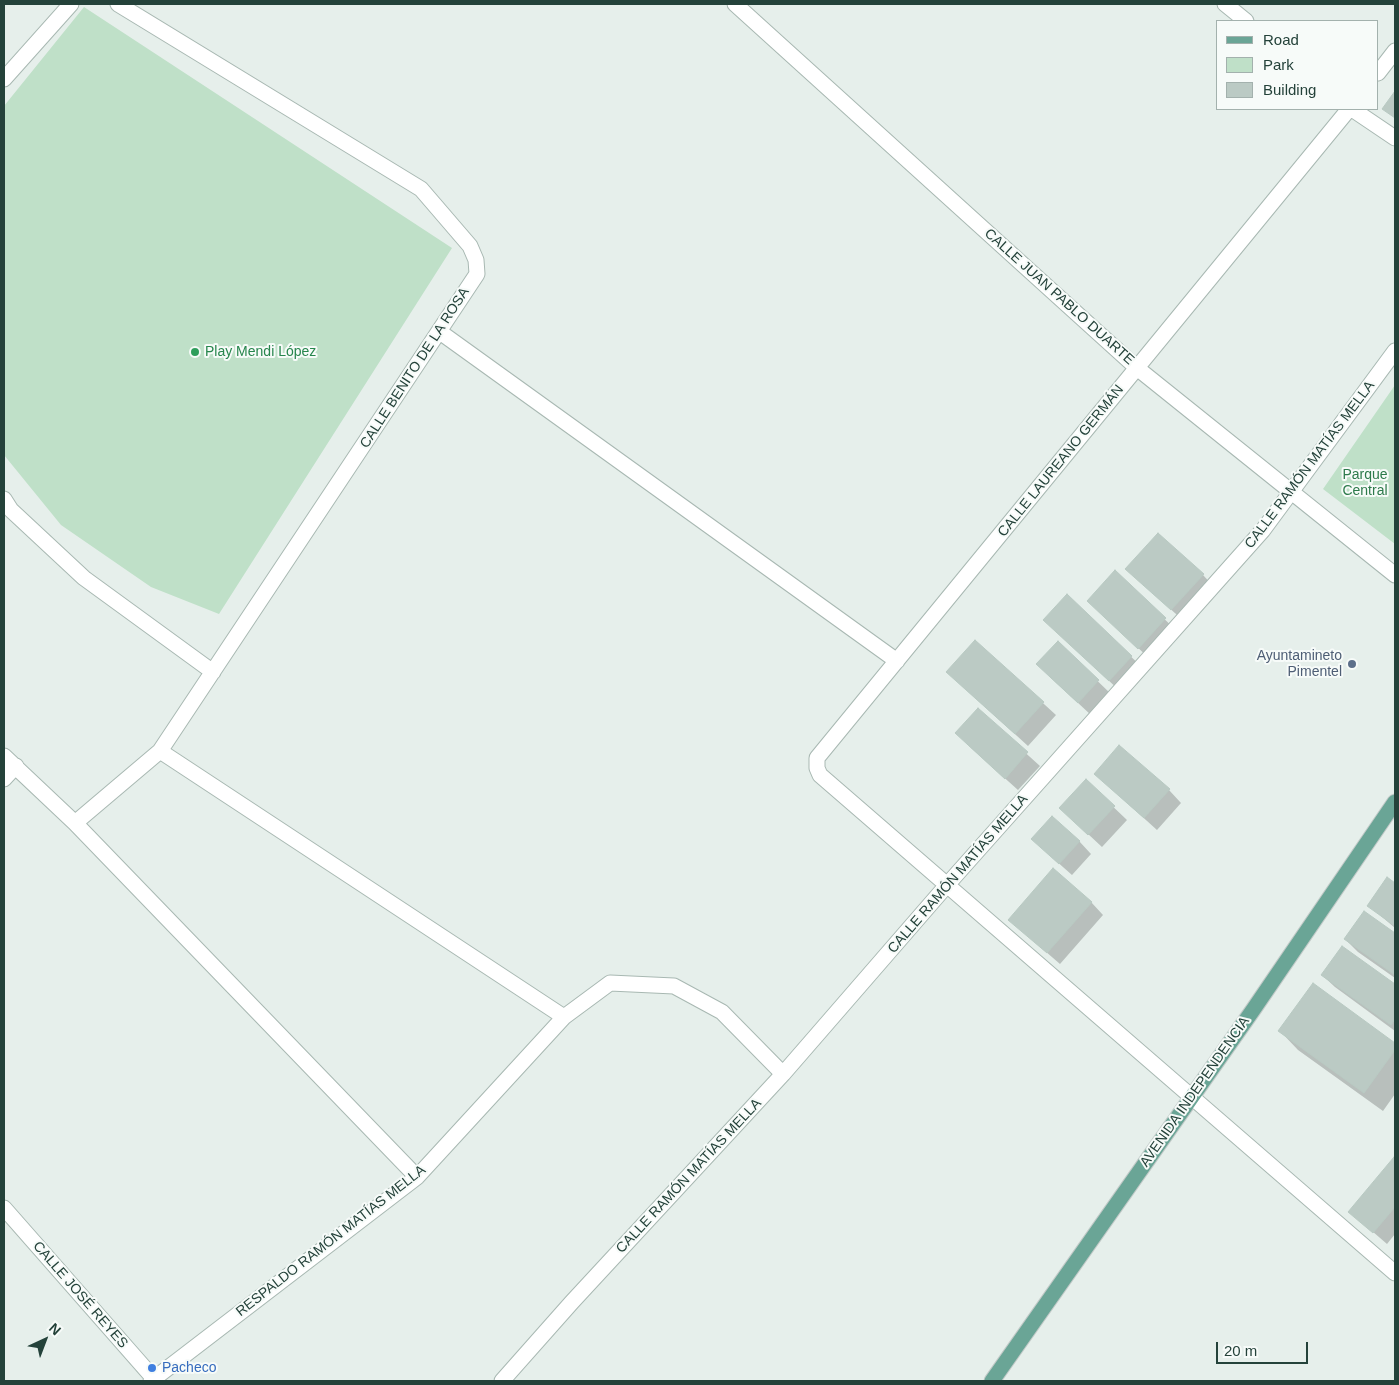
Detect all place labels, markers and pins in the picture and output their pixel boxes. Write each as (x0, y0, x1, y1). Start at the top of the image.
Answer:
place label: Play Mendi López (205, 344, 316, 360)
marker: Play Mendi López (189, 346, 201, 358)
place label: Ayuntamineto Pimentel (1257, 648, 1342, 680)
marker: Ayuntamineto Pimentel (1346, 658, 1358, 670)
place label: Pacheco (162, 1360, 216, 1376)
marker: Pacheco (146, 1362, 158, 1374)

